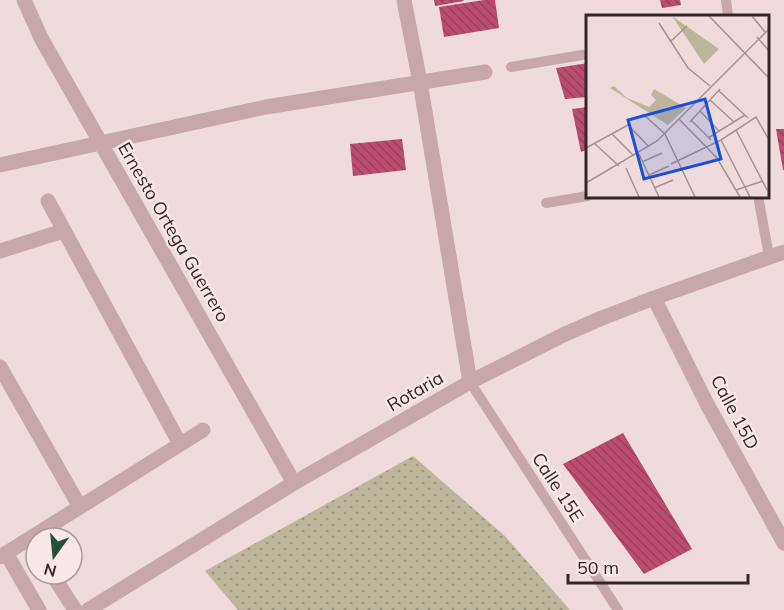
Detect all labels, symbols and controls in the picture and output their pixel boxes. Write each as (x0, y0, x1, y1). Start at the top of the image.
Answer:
inset map (586, 15, 769, 198)
street label: Ernesto Ortega Guerrero (113, 138, 235, 326)
street label: Rotaria (383, 366, 447, 416)
street label: Calle 15D (706, 371, 764, 453)
street label: Calle 15E (527, 448, 589, 526)
north arrow (24, 526, 84, 586)
scale bar (568, 547, 748, 585)
text: 50 m (577, 556, 619, 579)
text: N (42, 559, 59, 582)

